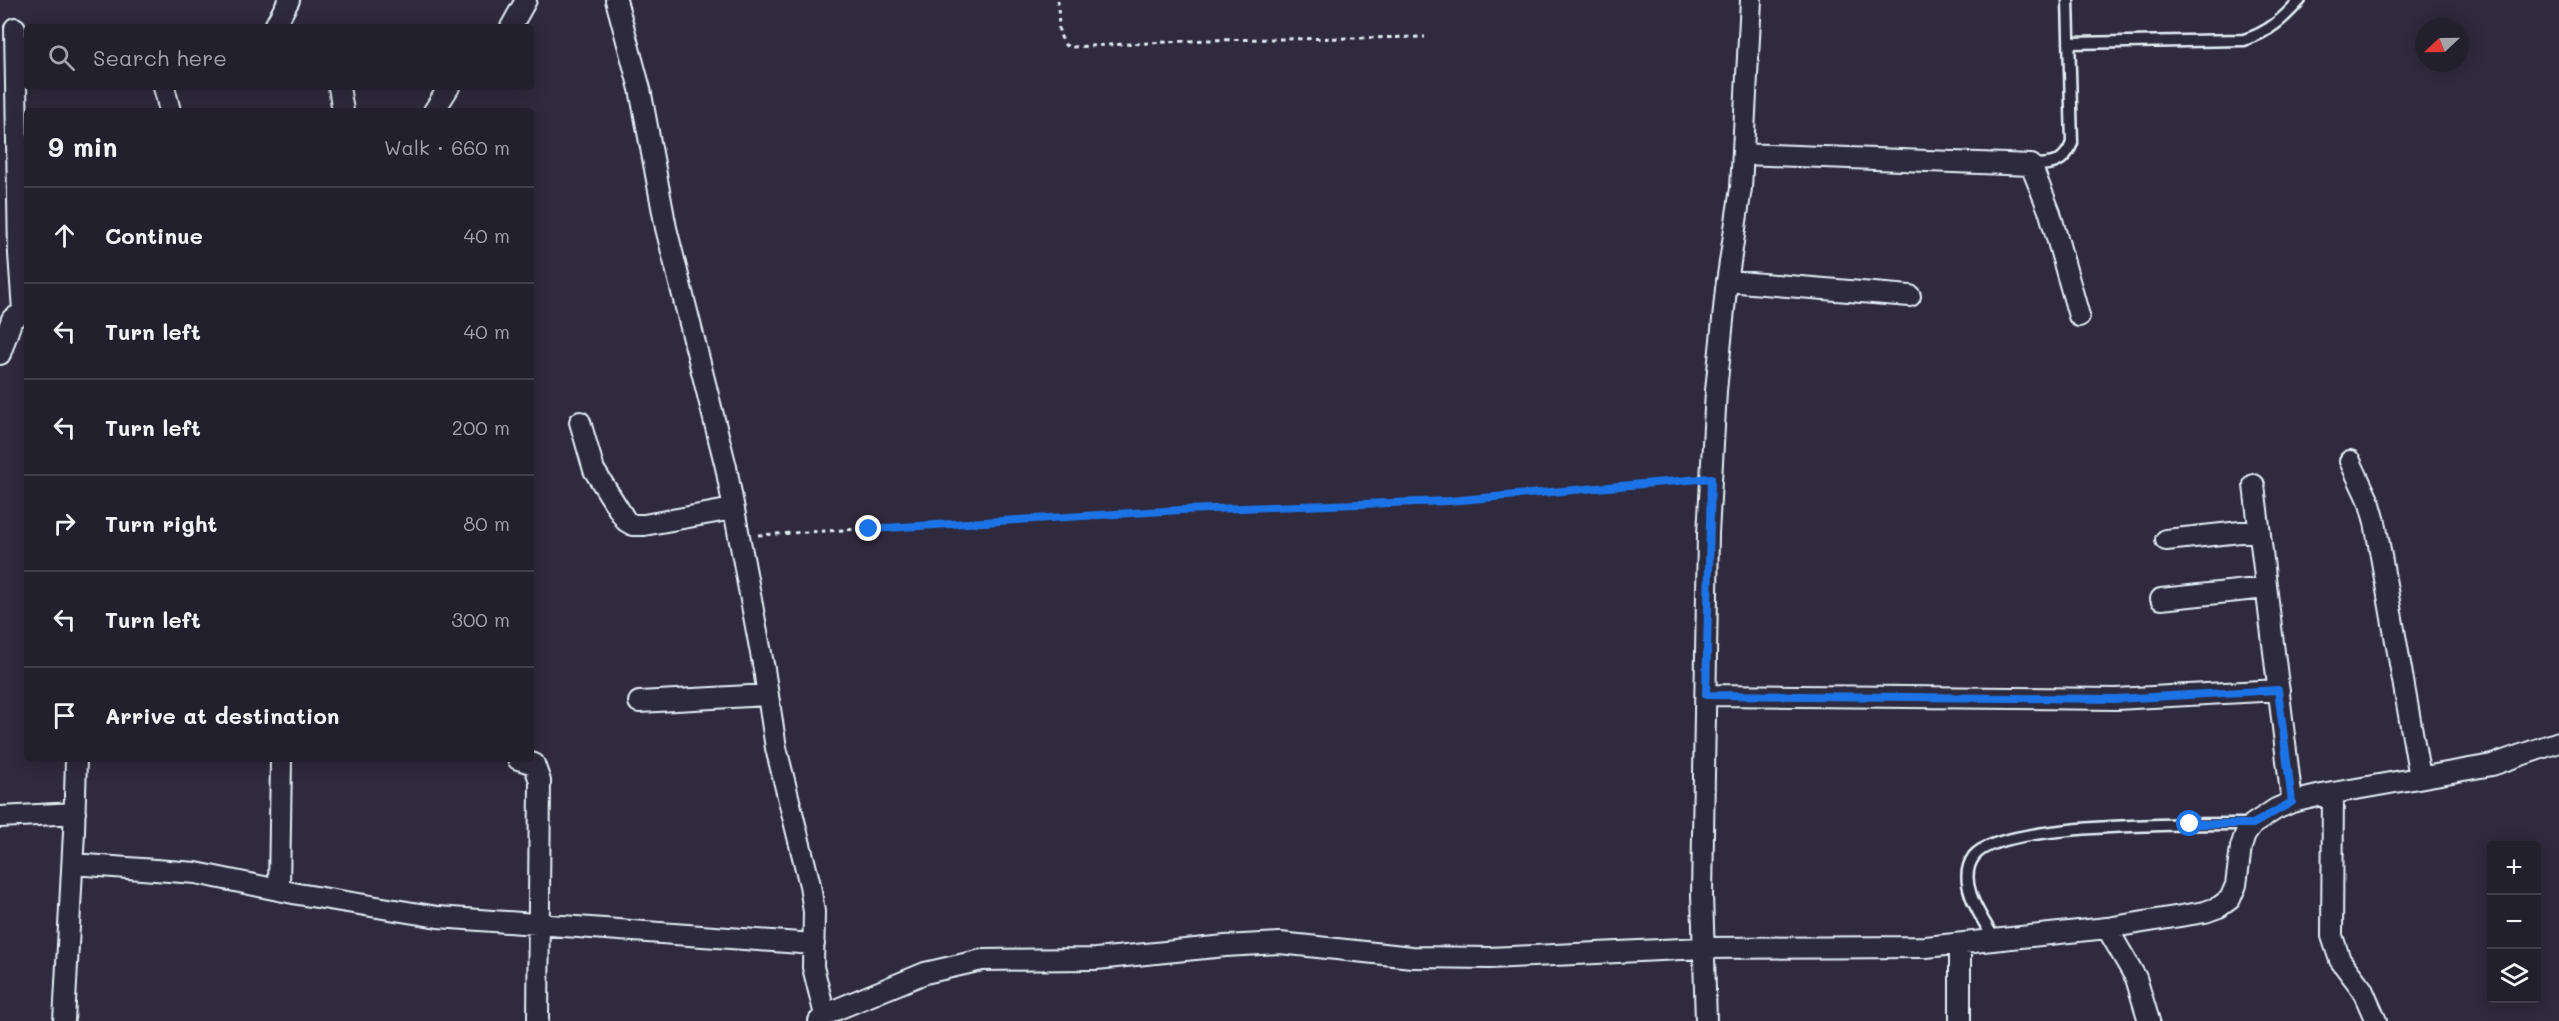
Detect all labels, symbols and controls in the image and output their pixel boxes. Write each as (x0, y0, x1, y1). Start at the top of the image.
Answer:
north arrow (2415, 18, 2469, 72)
search box (24, 24, 534, 90)
icon: search (45, 41, 78, 74)
text: Search here (93, 43, 227, 72)
text: 9 min (48, 130, 117, 164)
text: Walk · 660 m (384, 134, 510, 160)
icon: ahead (48, 219, 81, 252)
text: Continue (105, 221, 203, 250)
text: 40 m (464, 222, 510, 248)
icon: left (48, 315, 81, 348)
text: Turn left (105, 317, 201, 346)
text: 40 m (464, 318, 510, 344)
icon: left (48, 411, 81, 444)
text: Turn left (105, 413, 201, 442)
text: 200 m (452, 414, 510, 440)
icon: right (48, 507, 81, 540)
text: Turn right (105, 509, 217, 538)
text: 80 m (463, 510, 510, 536)
route end (855, 515, 881, 541)
icon: left (48, 603, 81, 636)
text: Turn left (105, 605, 201, 634)
text: 300 m (451, 606, 510, 632)
icon: arrive (48, 699, 81, 732)
text: Arrive at destination (105, 701, 340, 730)
route start (2176, 810, 2202, 836)
map controls (2487, 841, 2541, 1003)
button: + (2487, 841, 2541, 895)
button: − (2487, 895, 2541, 949)
button: layers (2487, 949, 2541, 1003)

